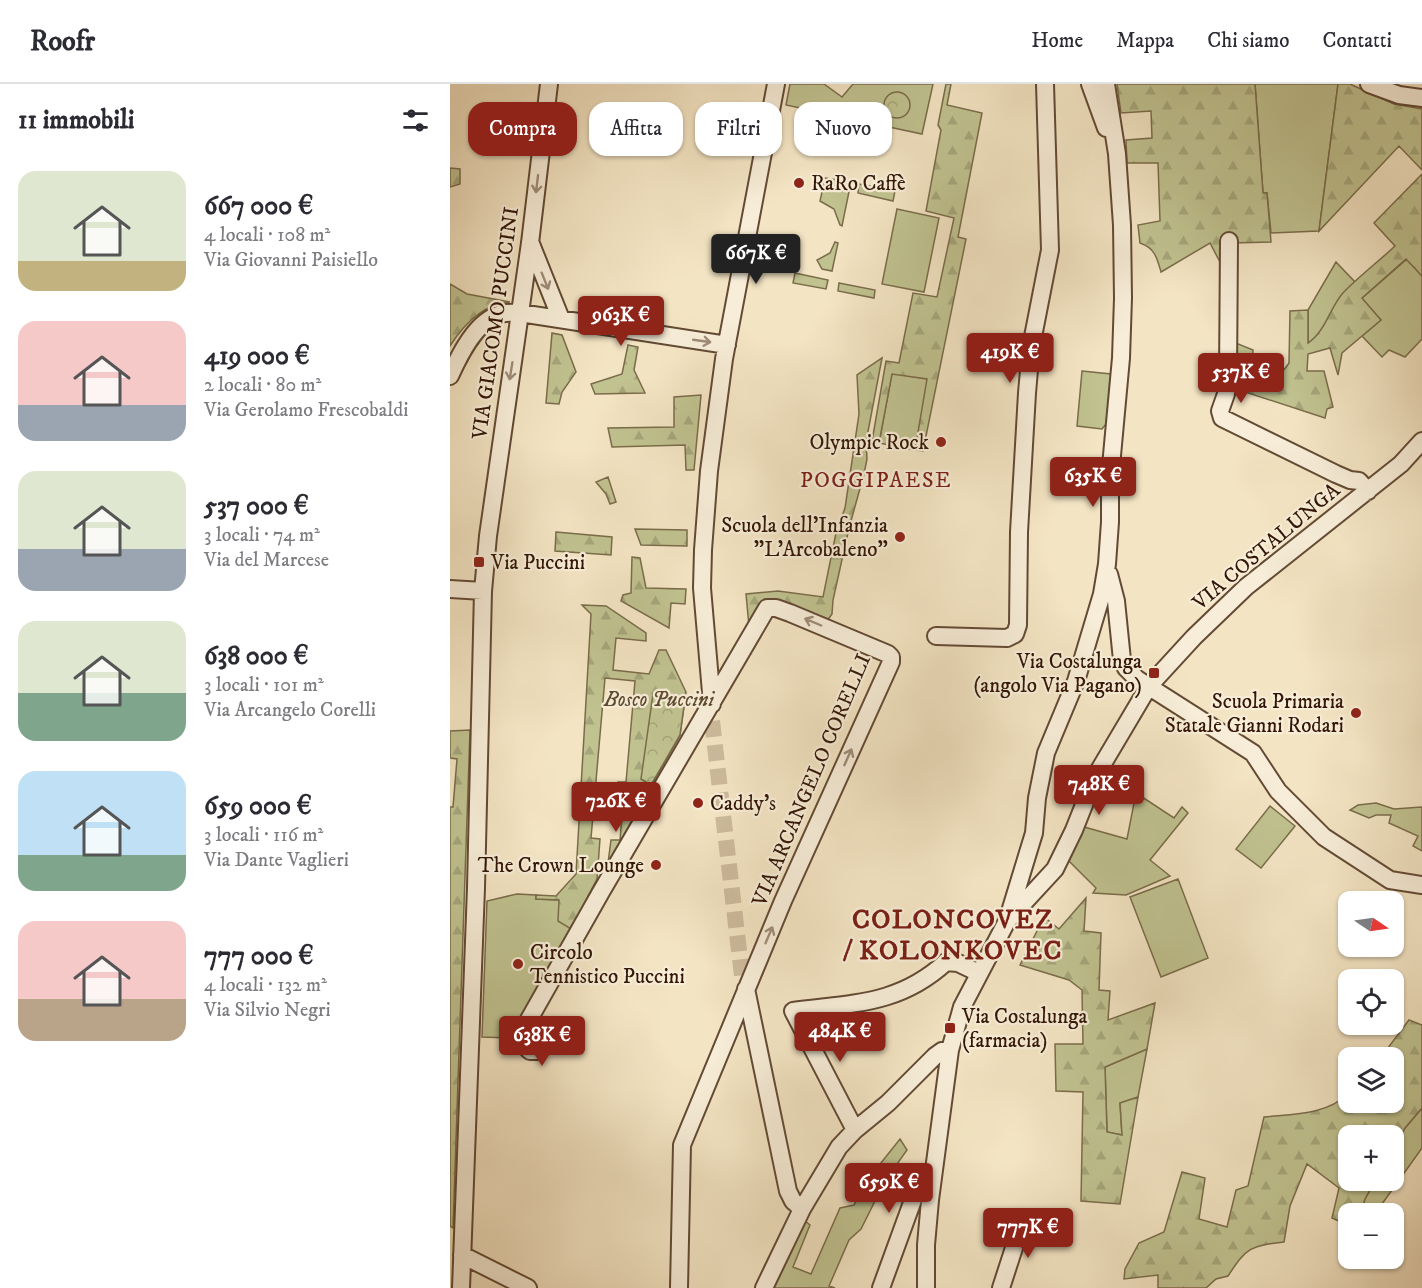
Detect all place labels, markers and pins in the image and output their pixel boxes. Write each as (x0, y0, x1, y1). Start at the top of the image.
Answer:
place label: RaRo Caffè (811, 171, 906, 197)
marker: RaRo Caffè (792, 176, 806, 190)
pin: 667K € (707, 234, 805, 285)
pin: 963K € (572, 296, 670, 347)
pin: 419K € (961, 333, 1059, 384)
pin: 537K € (1192, 353, 1290, 404)
place label: Olympic Rock (809, 430, 930, 456)
marker: Olympic Rock (934, 435, 948, 449)
pin: 635K € (1044, 457, 1142, 508)
place label: Scuola dell'Infanzia "L'Arcobaleno" (721, 513, 888, 563)
marker: Scuola dell'Infanzia "L'Arcobaleno" (893, 530, 907, 544)
place label: Via Puccini (490, 550, 585, 576)
marker: Via Puccini (472, 555, 486, 569)
place label: Via Costalunga (angolo Via Pagano) (973, 649, 1142, 699)
marker: Via Costalunga (angolo Via Pagano) (1147, 666, 1161, 680)
place label: Scuola Primaria Statale Gianni Rodari (1165, 689, 1344, 739)
marker: Scuola Primaria Statale Gianni Rodari (1349, 706, 1363, 720)
pin: 748K € (1050, 765, 1148, 816)
pin: 726K € (567, 782, 665, 833)
place label: Caddy's (710, 791, 776, 817)
marker: Caddy's (691, 796, 705, 810)
place label: The Crown Lounge (478, 853, 644, 879)
marker: The Crown Lounge (649, 858, 663, 872)
place label: Circolo Tennistico Puccini (530, 940, 685, 990)
marker: Circolo Tennistico Puccini (511, 957, 525, 971)
place label: Via Costalunga (farmacia) (961, 1004, 1087, 1054)
pin: 484K € (791, 1012, 889, 1063)
pin: 638K € (493, 1016, 591, 1067)
marker: Via Costalunga (farmacia) (943, 1021, 957, 1035)
pin: 659K € (840, 1163, 938, 1214)
pin: 777K € (979, 1208, 1077, 1259)

